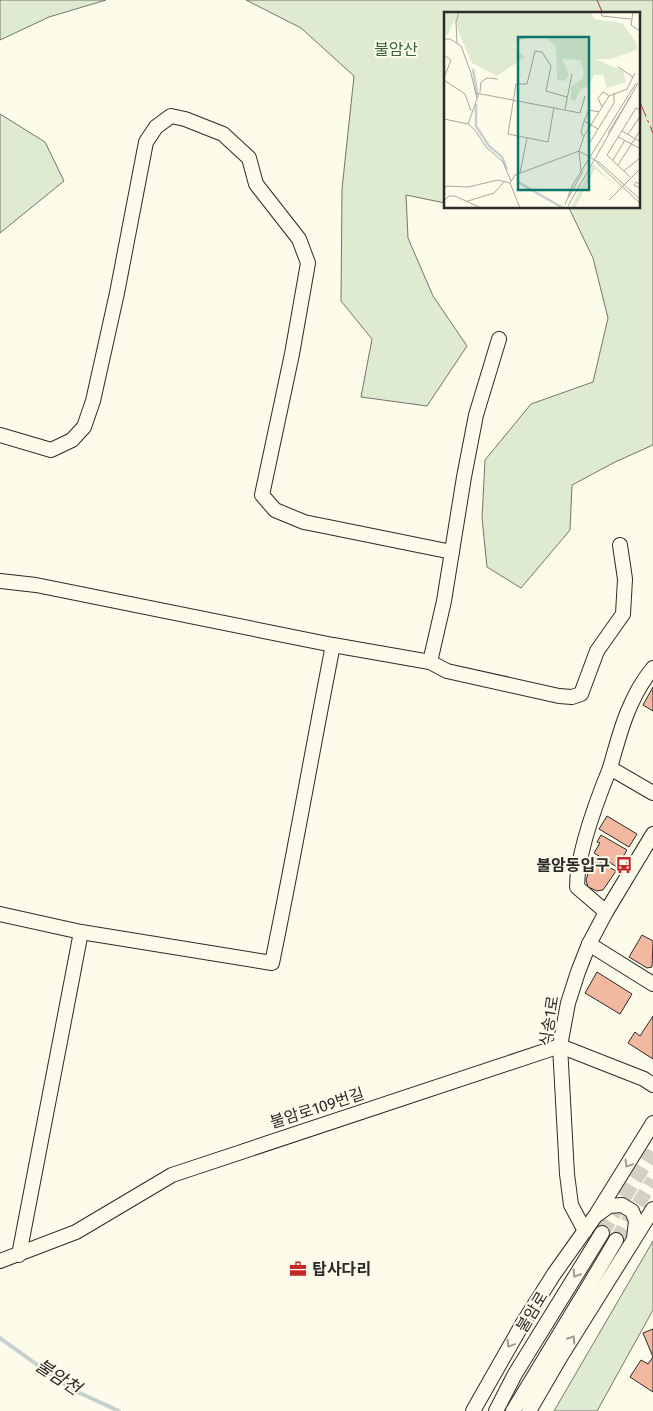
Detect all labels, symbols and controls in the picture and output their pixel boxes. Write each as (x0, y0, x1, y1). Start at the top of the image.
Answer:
inset map (444, 12, 640, 209)
park label: 불암산 (374, 40, 418, 59)
bus stop icon: 불암동입구 (614, 855, 634, 875)
place label: 불암동입구 (536, 856, 610, 875)
street label: 식송1로 (536, 994, 562, 1048)
street label: 불암로109번길 (268, 1084, 366, 1132)
one-way arrow (624, 1159, 634, 1168)
office icon: 탑사다리 (288, 1259, 308, 1279)
place label: 탑사다리 (312, 1260, 371, 1279)
one-way arrow (573, 1269, 582, 1278)
street label: 불암로 (512, 1288, 552, 1336)
one-way arrow (566, 1335, 575, 1345)
one-way arrow (507, 1339, 517, 1348)
water label: 불암천 (31, 1354, 87, 1401)

